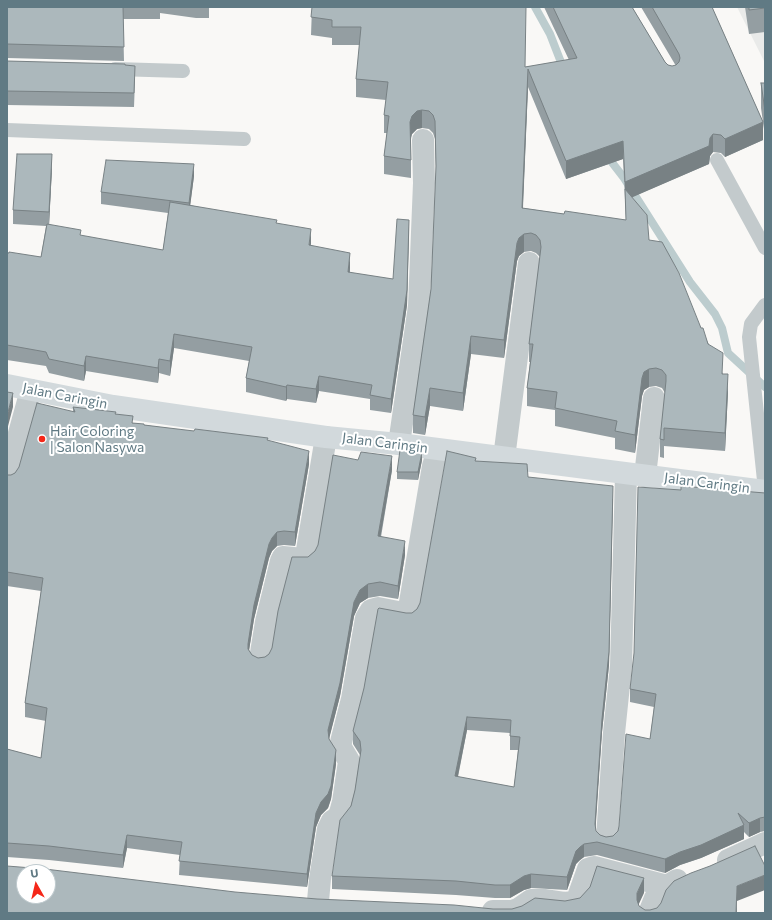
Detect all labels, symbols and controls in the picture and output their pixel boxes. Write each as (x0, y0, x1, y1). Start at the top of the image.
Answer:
street label: Jalan Caringin (21, 380, 109, 412)
place label: Hair Coloring | Salon Nasywa (50, 423, 144, 456)
street label: Jalan Caringin (341, 429, 429, 457)
marker: Hair Coloring | Salon Nasywa (37, 434, 47, 444)
street label: Jalan Caringin (663, 469, 751, 497)
north arrow (16, 864, 56, 904)
text: U (30, 866, 39, 880)

